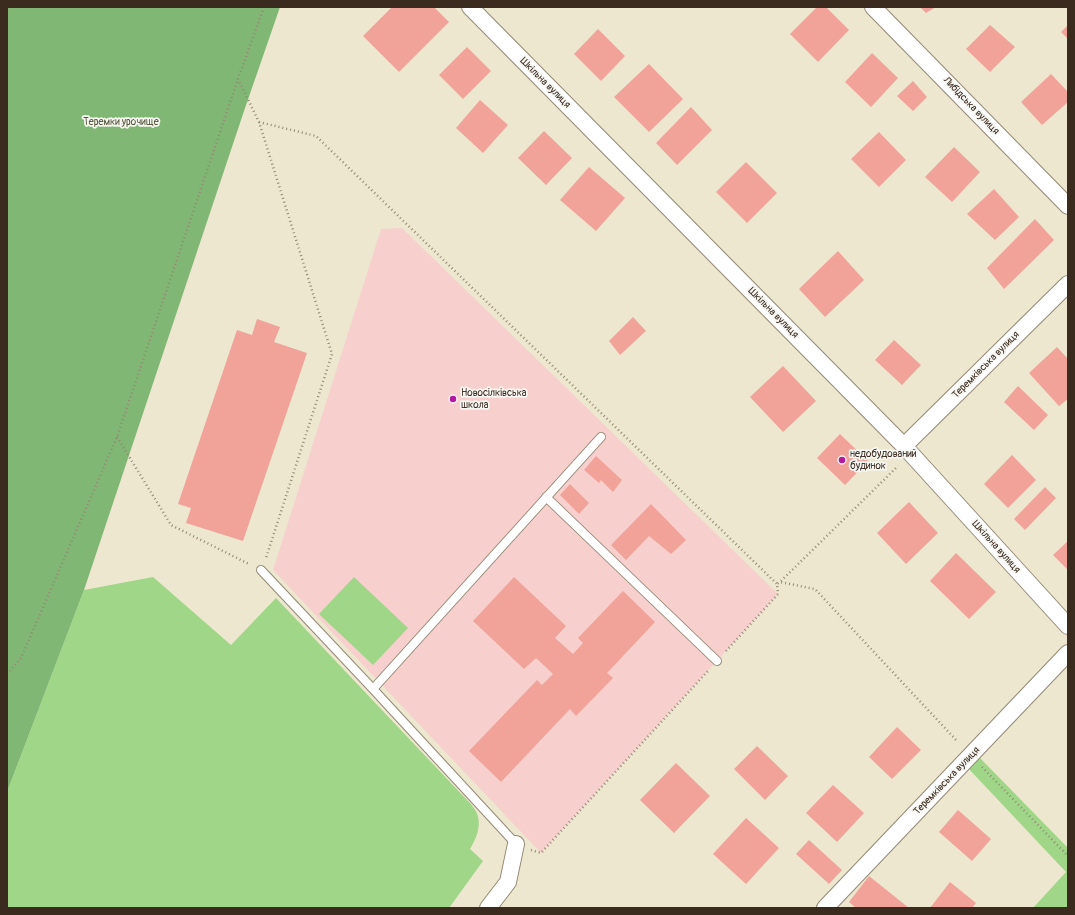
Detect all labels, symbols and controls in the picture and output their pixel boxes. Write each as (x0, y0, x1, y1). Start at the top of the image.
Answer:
street label: Шкільна вулиця (517, 55, 573, 111)
street label: Либідська вулиця (940, 75, 1002, 137)
park label: Теремки урочище (83, 116, 159, 128)
street label: Шкільна вулиця (745, 285, 801, 341)
street label: Теремківська вулиця (950, 329, 1022, 401)
place label: Новосілківська школа (461, 387, 526, 410)
marker: Новосілківська школа (448, 394, 458, 404)
place label: недобудований будинок (850, 448, 916, 472)
marker: недобудований будинок (837, 455, 847, 465)
street label: Шкільна вулиця (969, 518, 1023, 576)
street label: Теремківська вулиця (911, 744, 983, 818)

